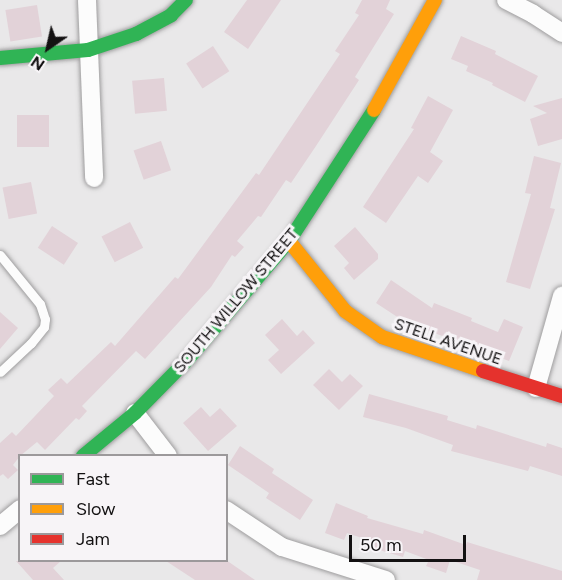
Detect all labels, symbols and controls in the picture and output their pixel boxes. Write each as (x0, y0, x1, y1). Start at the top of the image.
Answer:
north arrow (18, 18, 78, 78)
text: N (27, 52, 48, 75)
street label: SOUTH WILLOW STREET (170, 225, 302, 377)
street label: STELL AVENUE (392, 315, 504, 369)
legend (18, 454, 228, 562)
text: Fast (76, 468, 110, 490)
text: Slow (76, 498, 115, 520)
scale bar (352, 523, 469, 561)
text: Jam (76, 528, 110, 550)
text: 50 m (360, 534, 402, 556)

